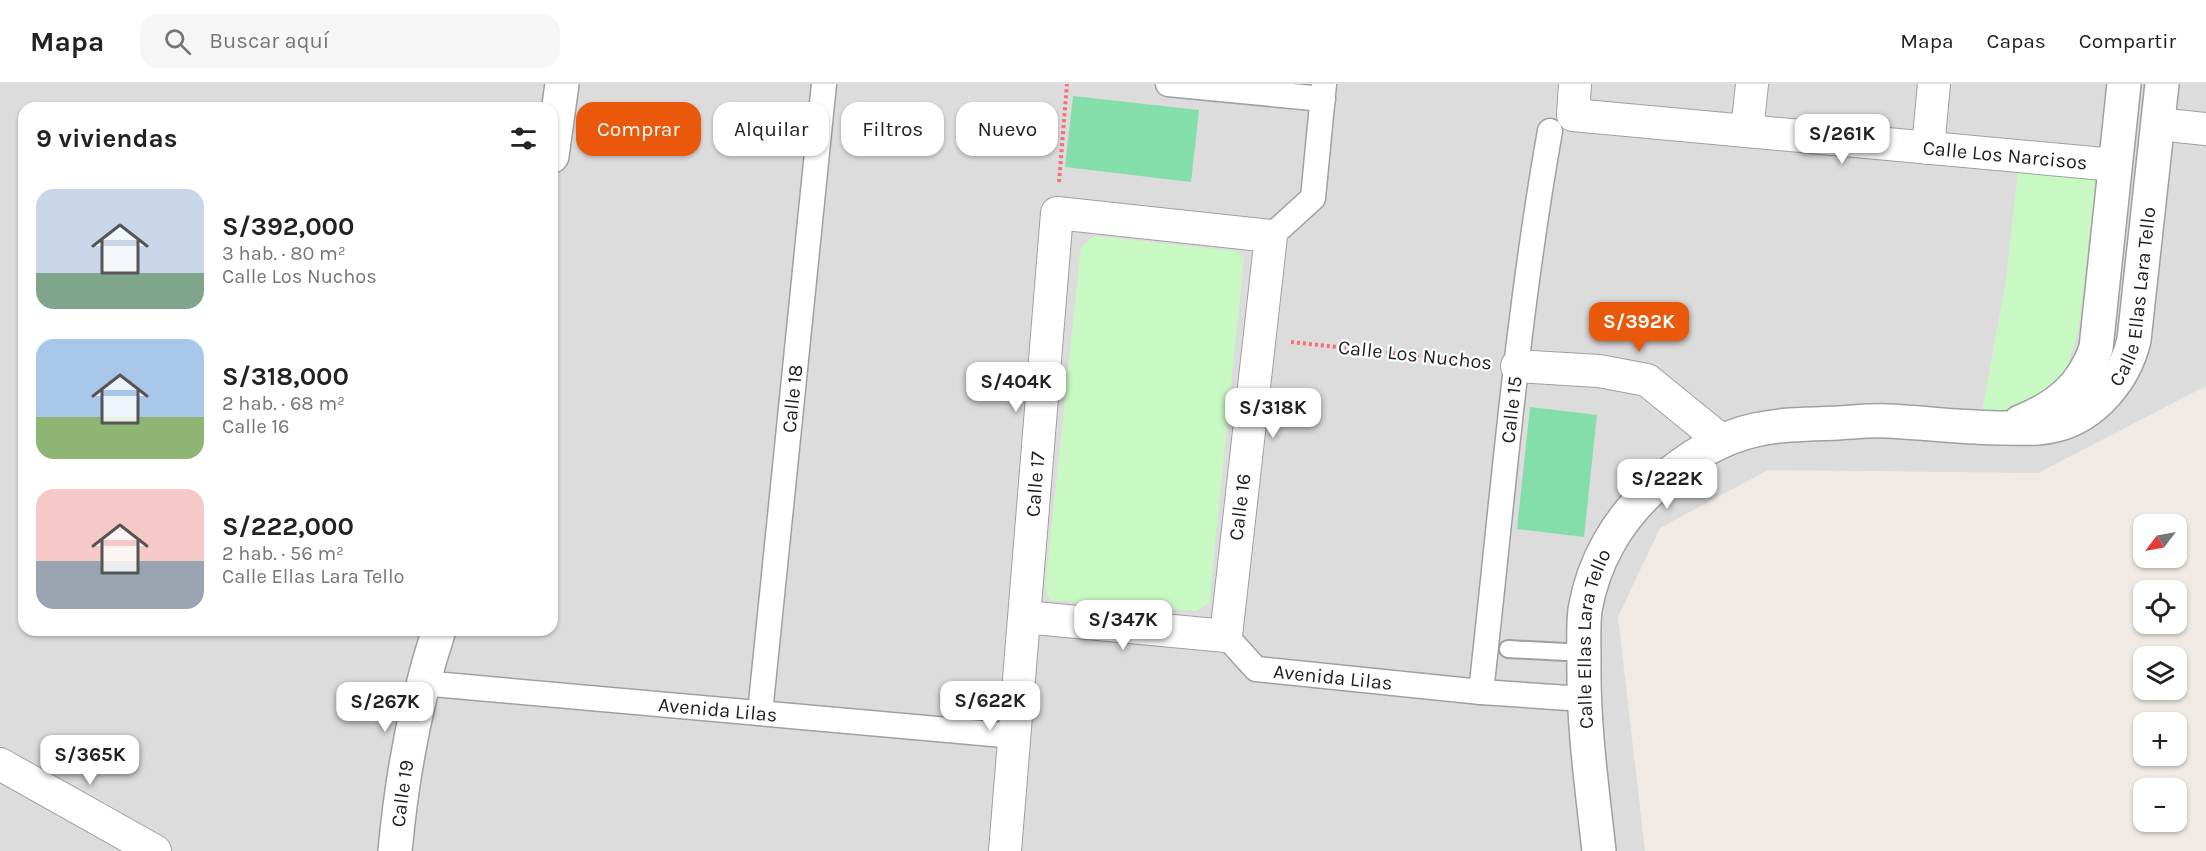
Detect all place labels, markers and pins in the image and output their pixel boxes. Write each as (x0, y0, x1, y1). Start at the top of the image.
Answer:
pin: S/261K (1793, 114, 1891, 165)
pin: S/392K (1590, 302, 1688, 353)
pin: S/404K (967, 362, 1065, 413)
pin: S/318K (1224, 388, 1322, 439)
pin: S/222K (1618, 459, 1716, 510)
pin: S/347K (1074, 600, 1172, 651)
pin: S/622K (941, 681, 1039, 732)
pin: S/267K (336, 682, 434, 733)
pin: S/365K (41, 735, 139, 786)

